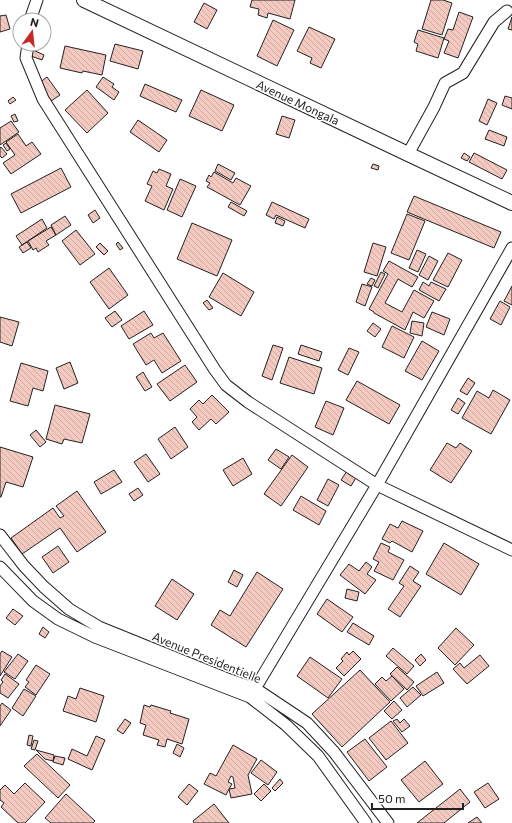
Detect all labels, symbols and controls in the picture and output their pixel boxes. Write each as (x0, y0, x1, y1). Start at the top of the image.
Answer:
north arrow (12, 12, 52, 52)
text: N (29, 15, 40, 29)
street label: Avenue Mongala (254, 77, 342, 127)
street label: Avenue Presidentielle (151, 629, 263, 685)
scale bar (372, 785, 463, 811)
text: 50 m (378, 791, 406, 805)

